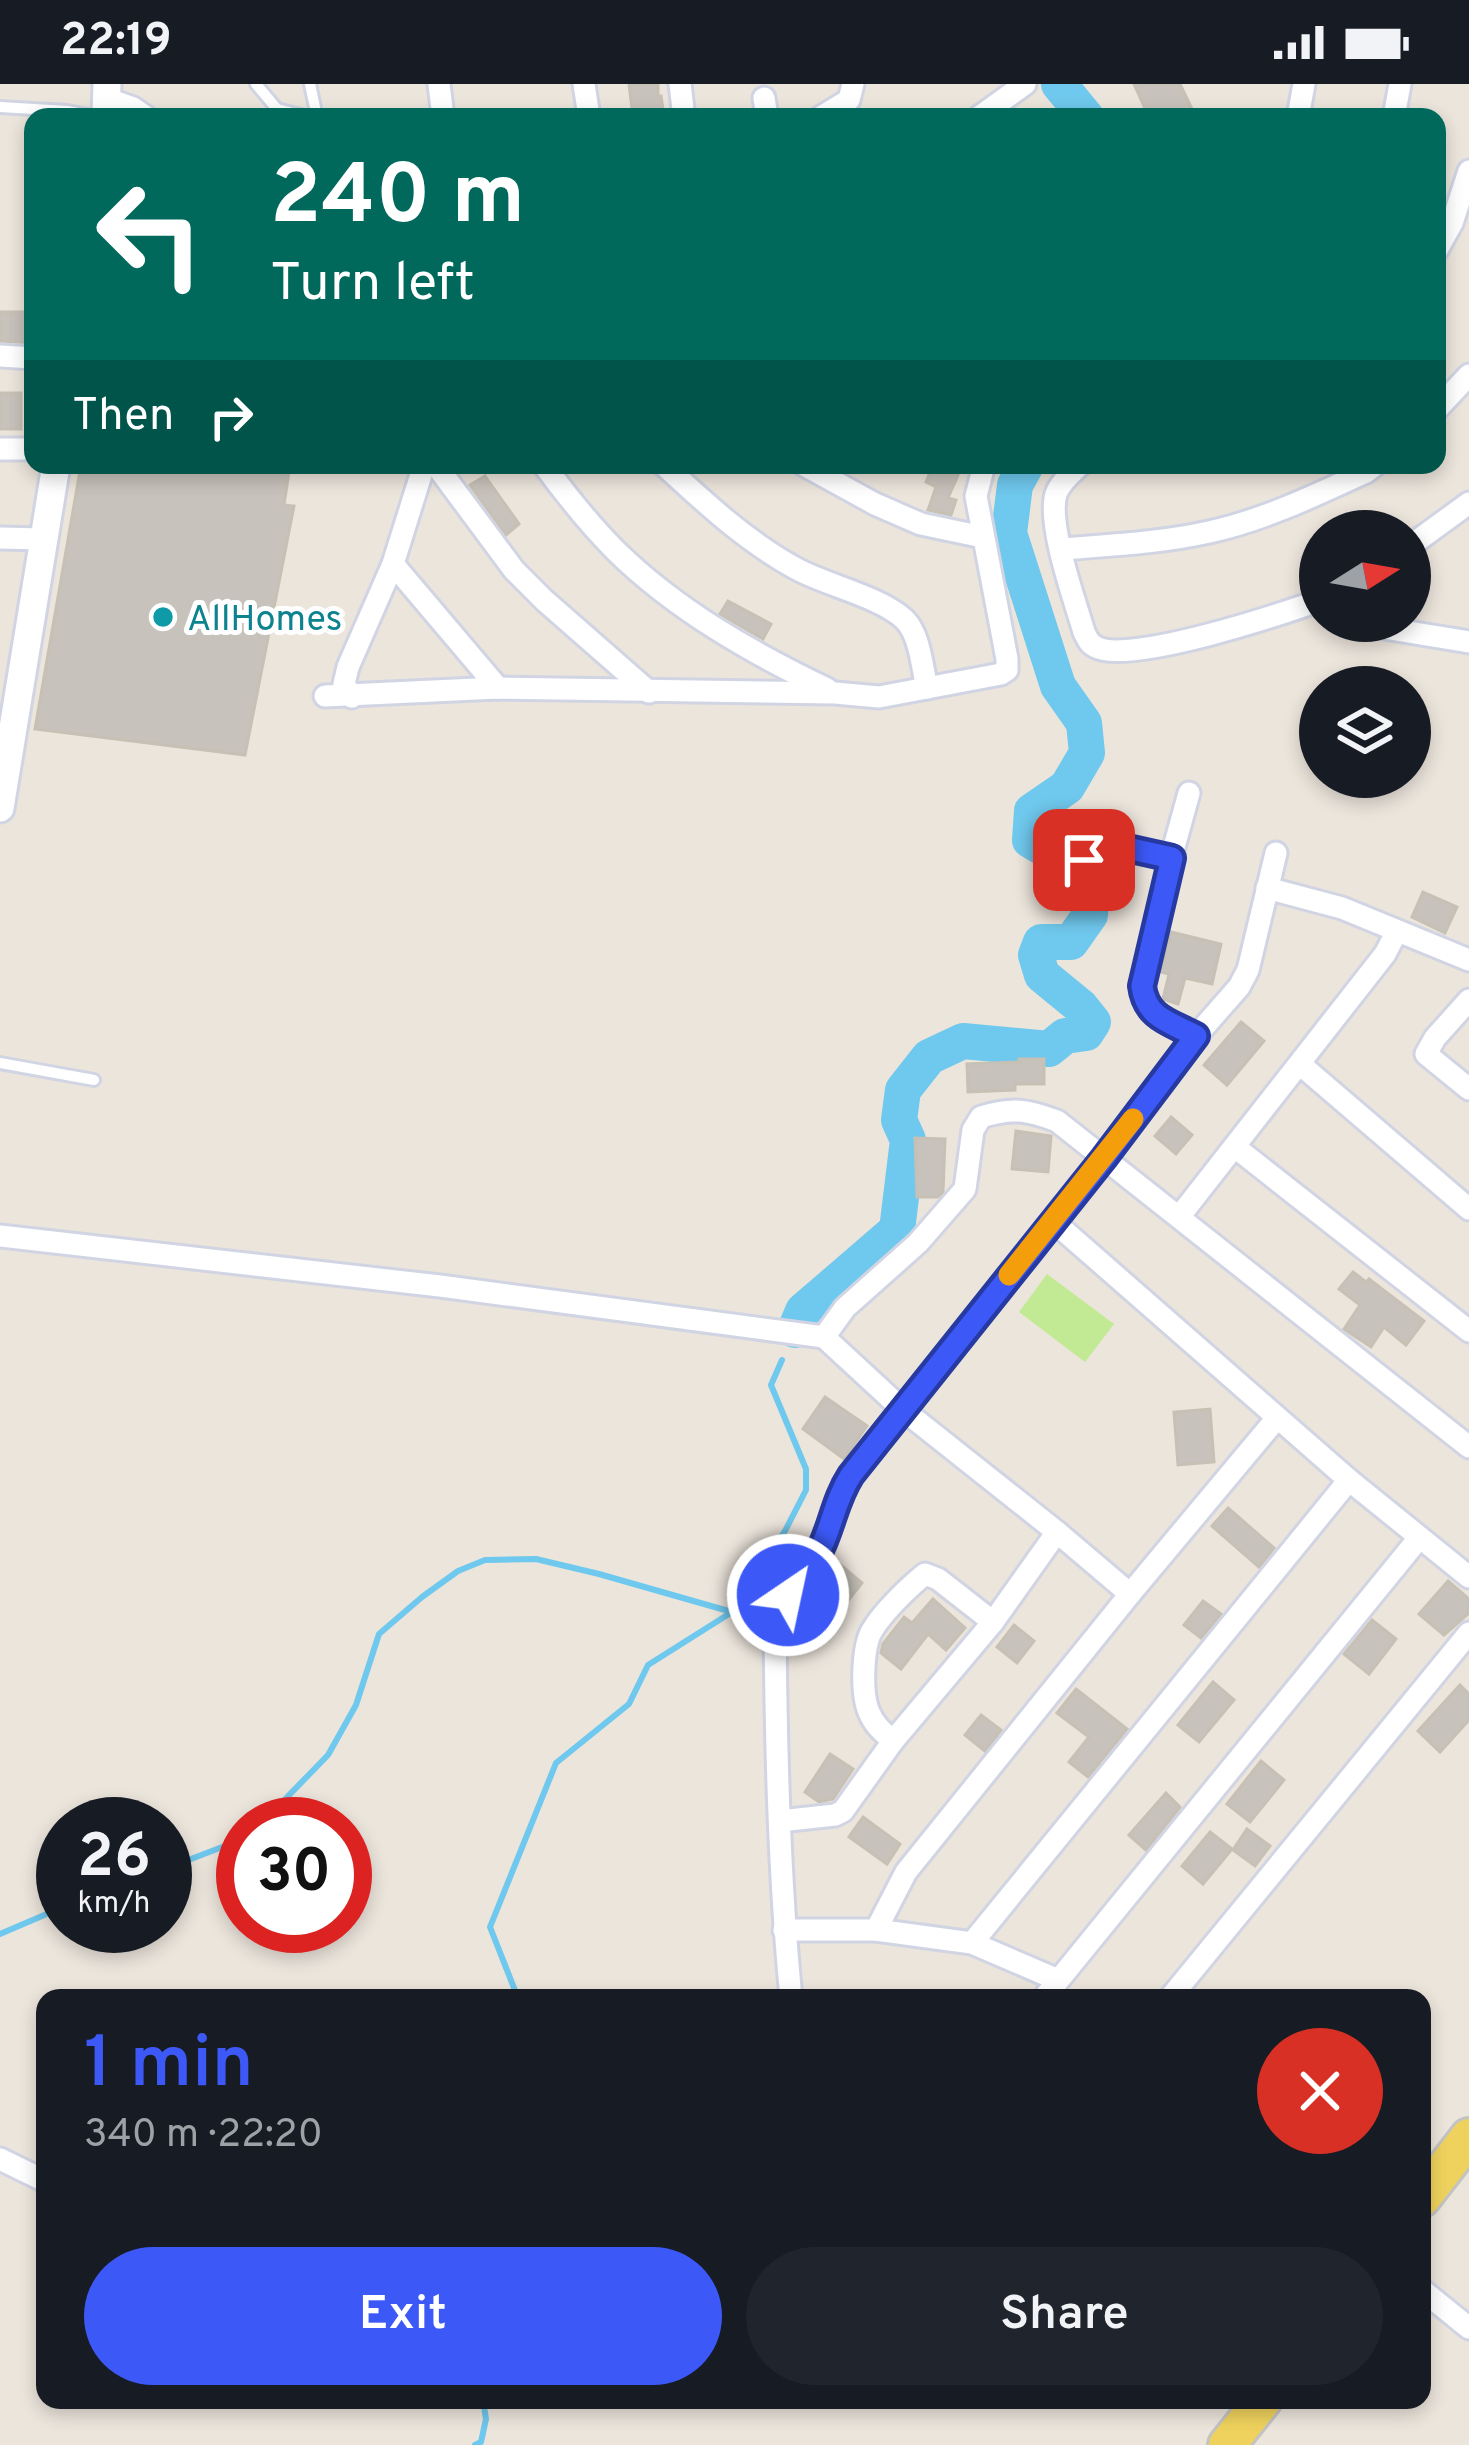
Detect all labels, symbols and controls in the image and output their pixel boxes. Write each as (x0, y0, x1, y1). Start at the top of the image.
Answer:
text: 22:19 (60, 14, 172, 71)
text: 240 m (270, 147, 525, 253)
icon: left (72, 156, 228, 312)
text: Turn left (270, 251, 475, 320)
icon: right (198, 384, 264, 450)
text: Then (72, 389, 174, 446)
north arrow (1299, 510, 1431, 642)
map controls (1299, 510, 1431, 798)
place label: AllHomes (187, 598, 342, 644)
marker: AllHomes (150, 604, 176, 630)
button: layers (1299, 666, 1431, 798)
pin (1033, 809, 1135, 911)
icon: arrive (1051, 827, 1117, 893)
position arrow (725, 1532, 851, 1658)
speed limit sign: 30 (216, 1797, 372, 1953)
text: 26 (77, 1822, 151, 1898)
text: km/h (78, 1886, 150, 1923)
text: 1 min (84, 2021, 254, 2113)
button: close (1257, 2028, 1383, 2154)
text: 340 m · 22:20 (84, 2112, 323, 2161)
button: Exit (84, 2247, 722, 2385)
button: Share (746, 2247, 1383, 2385)

